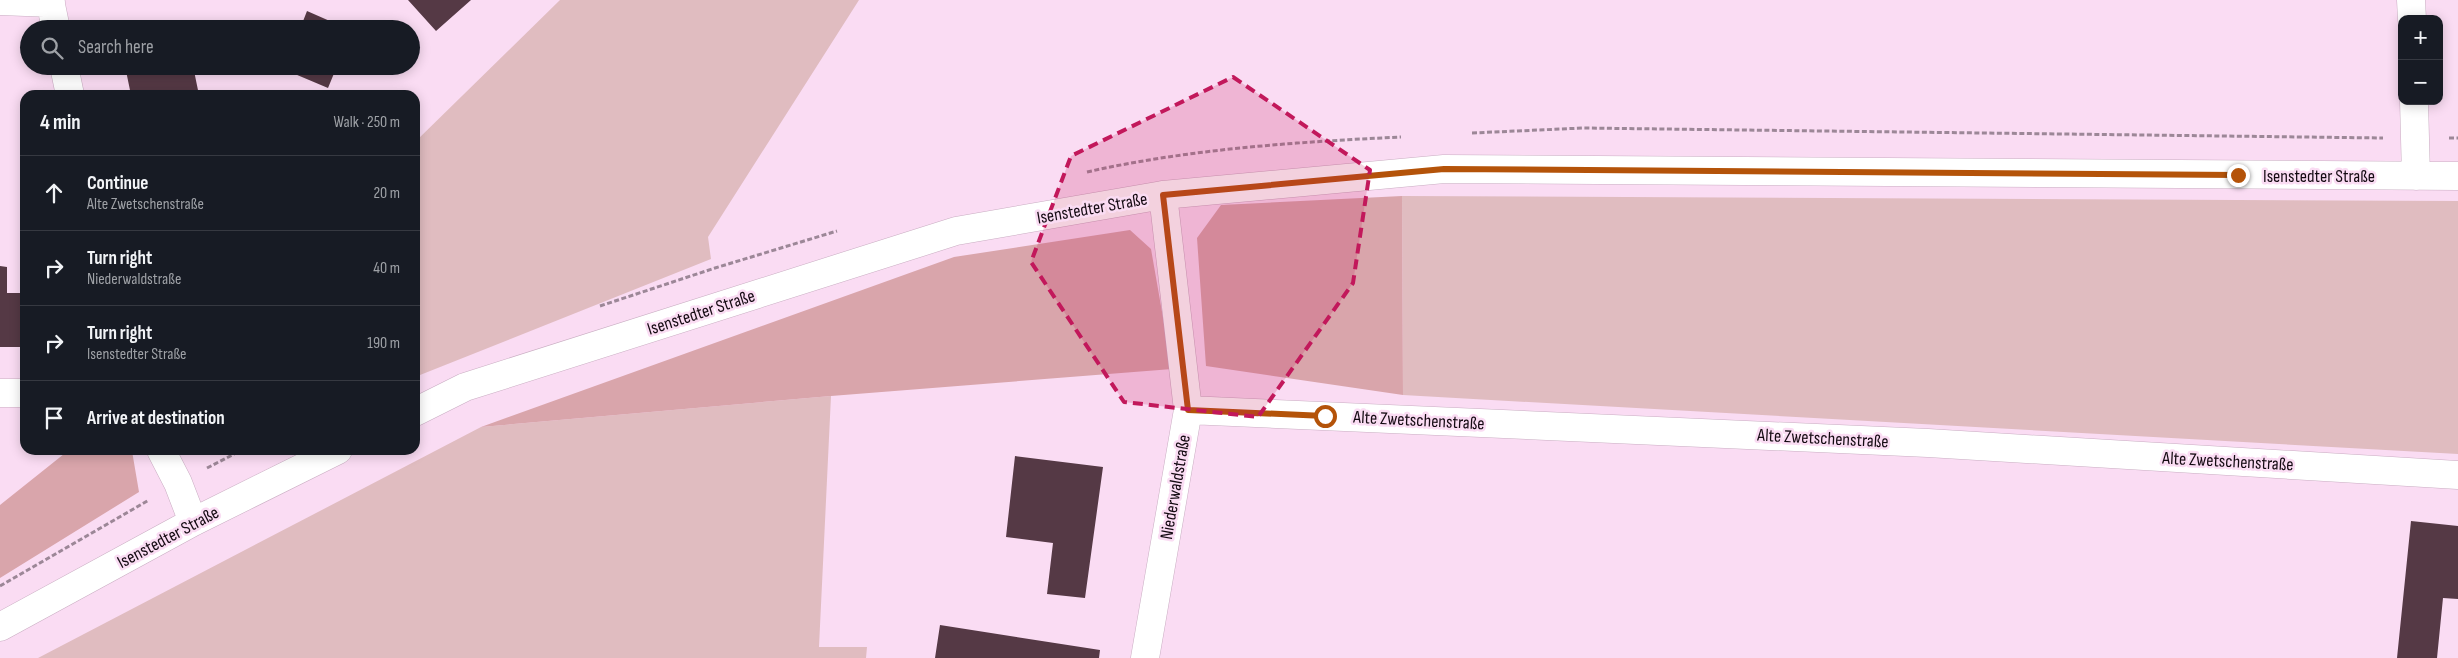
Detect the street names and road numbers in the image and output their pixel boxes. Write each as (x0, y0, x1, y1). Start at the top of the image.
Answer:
street label: Isenstedter Straße (2263, 166, 2375, 187)
street label: Isenstedter Straße (1035, 188, 1149, 229)
street label: Isenstedter Straße (645, 285, 758, 340)
street label: Alte Zwetschenstraße (1352, 407, 1485, 434)
street label: Alte Zwetschenstraße (1756, 425, 1889, 452)
street label: Niederwaldstraße (1156, 433, 1195, 541)
street label: Alte Zwetschenstraße (2161, 448, 2294, 475)
street label: Isenstedter Straße (114, 502, 223, 573)

